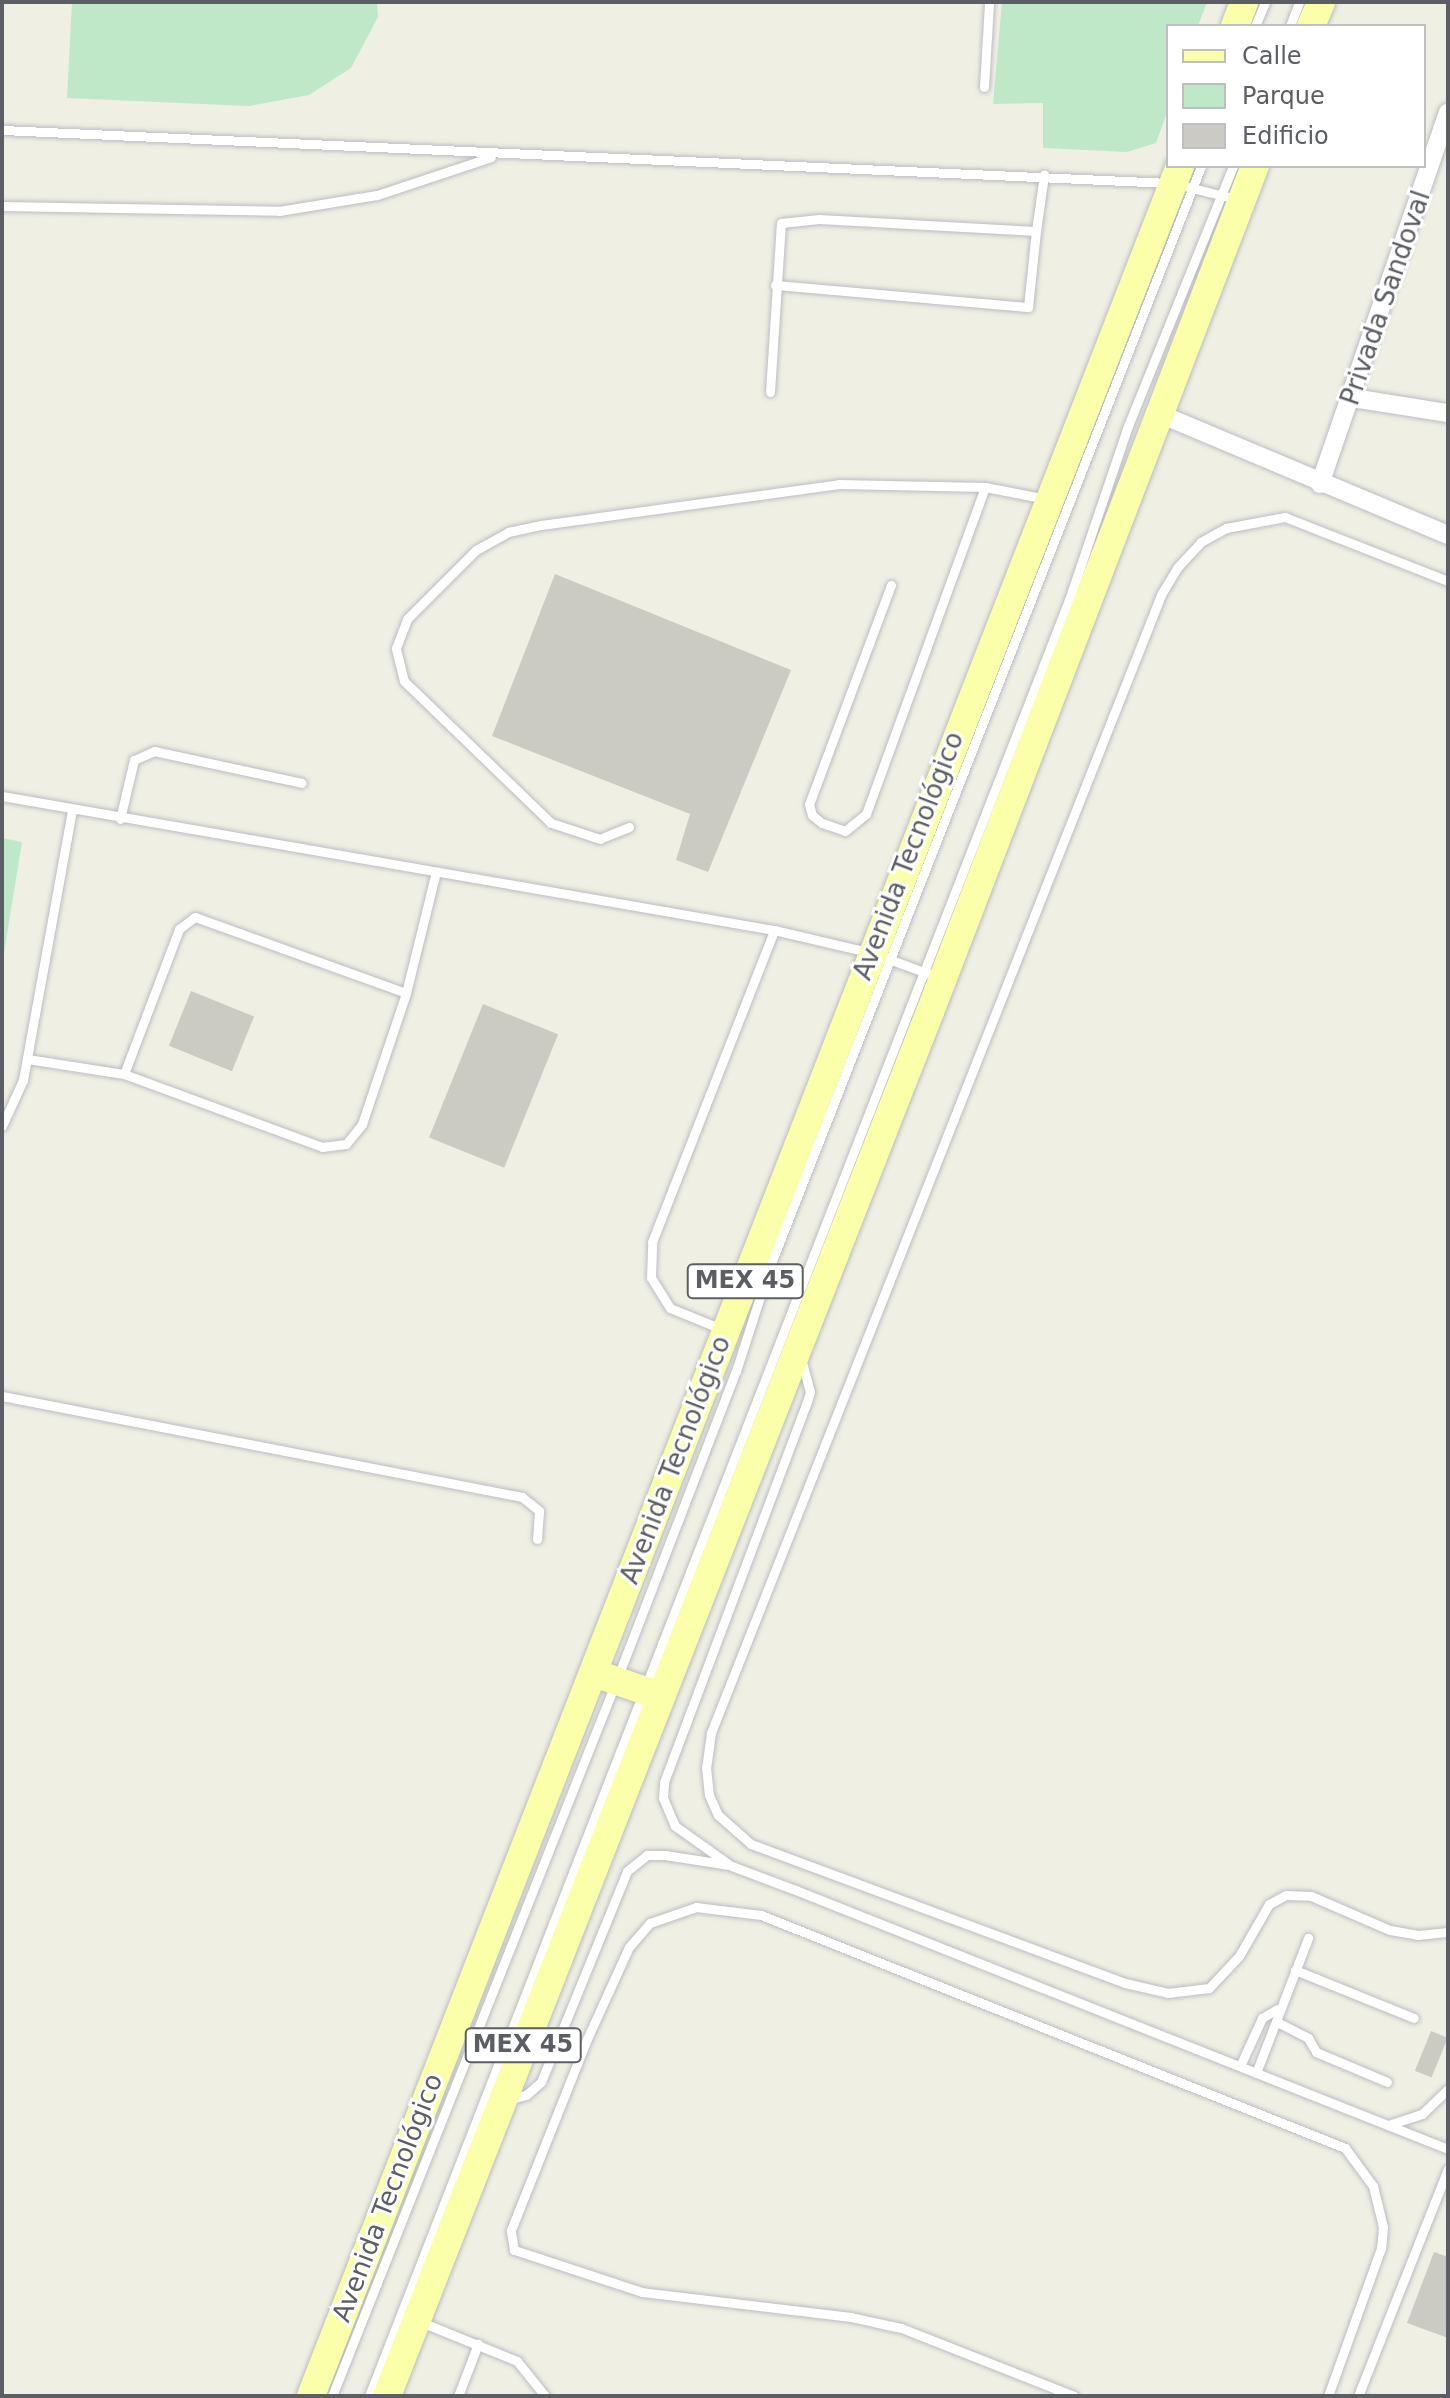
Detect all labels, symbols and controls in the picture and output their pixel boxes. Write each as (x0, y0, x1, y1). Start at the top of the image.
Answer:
legend (1166, 24, 1426, 168)
text: Calle (1242, 42, 1302, 70)
text: Parque (1242, 82, 1325, 110)
text: Edificio (1242, 122, 1329, 150)
street label: Privada Sandoval (1335, 187, 1437, 409)
street label: Avenida Tecnológico (847, 728, 971, 984)
road number: MEX 45 (685, 1261, 805, 1301)
street label: Avenida Tecnológico (614, 1332, 738, 1588)
road number: MEX 45 (463, 2025, 583, 2065)
street label: Avenida Tecnológico (326, 2070, 450, 2326)

